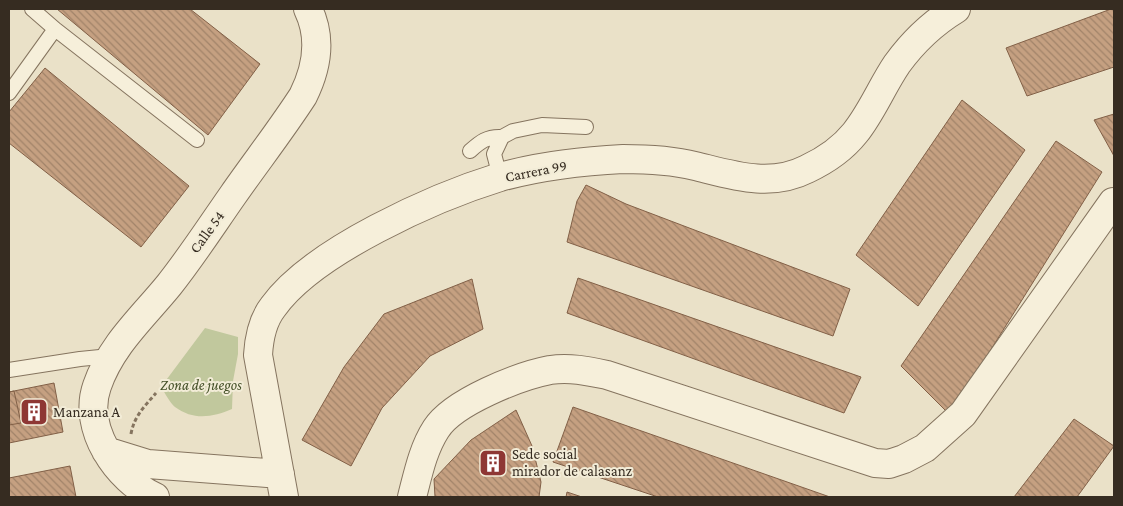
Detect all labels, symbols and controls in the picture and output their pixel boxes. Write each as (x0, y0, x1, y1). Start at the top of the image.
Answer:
street label: Carrera 99 (504, 157, 568, 185)
street label: Calle 54 (186, 208, 228, 256)
park label: Zona de juegos (160, 377, 242, 394)
building icon: Manzana A (19, 397, 49, 427)
place label: Manzana A (53, 404, 121, 420)
place label: Sede social mirador de calasanz (512, 446, 632, 479)
building icon: Sede social mirador de calasanz (478, 448, 508, 478)

